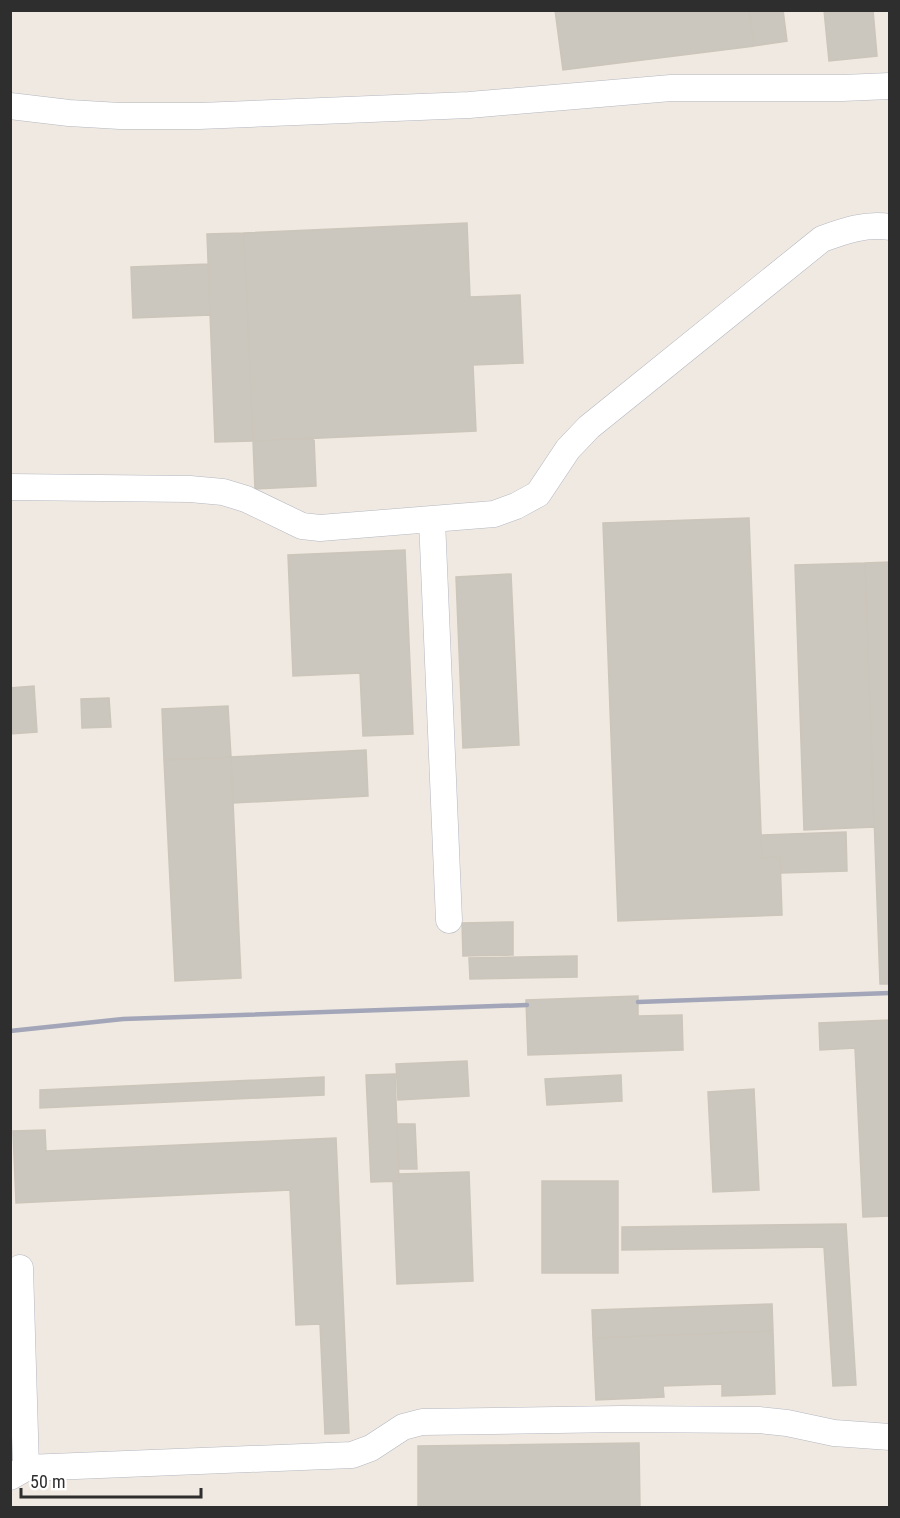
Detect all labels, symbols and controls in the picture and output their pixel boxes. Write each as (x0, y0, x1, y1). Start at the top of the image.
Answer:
scale bar (21, 1461, 201, 1499)
text: 50 m (30, 1471, 65, 1492)

